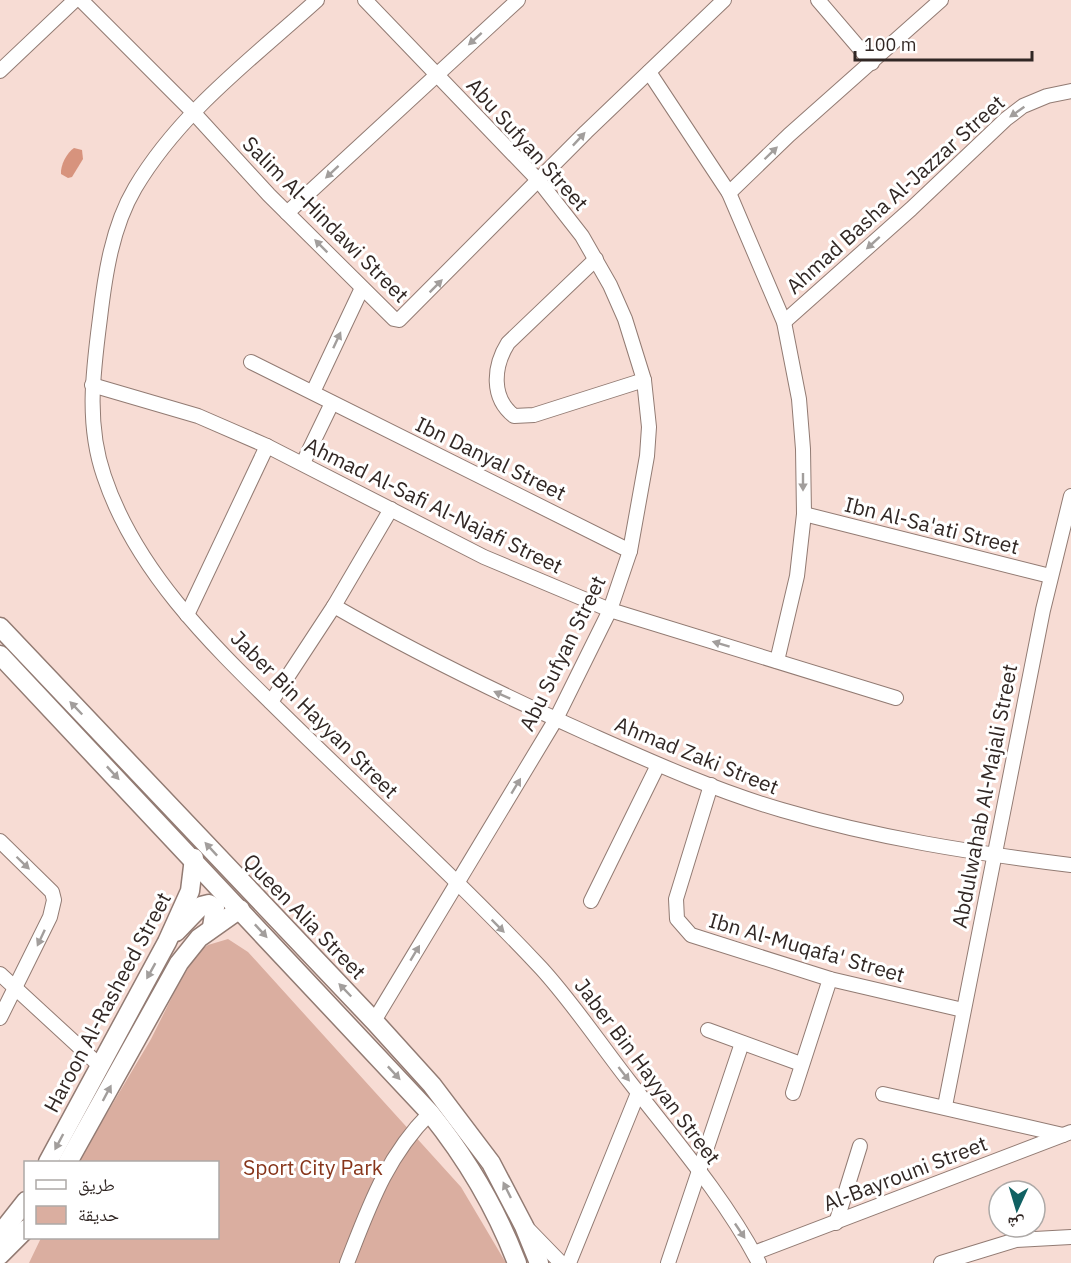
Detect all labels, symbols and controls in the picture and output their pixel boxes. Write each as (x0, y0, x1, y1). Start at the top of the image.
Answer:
scale bar (855, 24, 1032, 62)
one-way arrow (468, 32, 483, 45)
text: 100 m (864, 33, 916, 56)
street label: Abu Sufyan Street (461, 72, 595, 216)
street label: Ahmad Basha Al-Jazzar Street (780, 88, 1010, 300)
one-way arrow (1009, 106, 1025, 117)
street label: Salim Al-Hindawi Street (237, 130, 415, 308)
one-way arrow (572, 132, 586, 146)
one-way arrow (764, 146, 778, 160)
one-way arrow (324, 165, 339, 179)
one-way arrow (866, 236, 881, 249)
one-way arrow (314, 239, 328, 254)
one-way arrow (428, 279, 442, 293)
one-way arrow (332, 331, 342, 349)
street label: Ibn Danyal Street (411, 409, 571, 507)
street label: Ahmad Al-Safi Al-Najafi Street (300, 430, 568, 580)
one-way arrow (799, 472, 808, 491)
street label: Ibn Al-Sa'ati Street (842, 490, 1022, 560)
street label: Abu Sufyan Street (512, 571, 612, 735)
street label: Jaber Bin Hayyan Street (225, 624, 405, 804)
one-way arrow (712, 639, 730, 648)
street label: Abdulwahab Al-Majali Street (945, 662, 1023, 930)
one-way arrow (494, 691, 511, 700)
one-way arrow (70, 701, 84, 715)
street label: Ahmad Zaki Street (611, 709, 783, 801)
one-way arrow (105, 766, 119, 780)
one-way arrow (510, 778, 521, 794)
one-way arrow (204, 843, 218, 857)
street label: Queen Alia Street (238, 847, 372, 985)
one-way arrow (16, 856, 31, 870)
street label: Haroon Al-Rasheed Street (37, 887, 177, 1117)
street label: Ibn Al-Muqafa' Street (706, 906, 908, 988)
one-way arrow (491, 919, 505, 933)
one-way arrow (253, 923, 267, 937)
one-way arrow (36, 930, 45, 947)
one-way arrow (410, 945, 421, 961)
one-way arrow (146, 962, 156, 979)
street label: Jaber Bin Hayyan Street (569, 972, 727, 1170)
one-way arrow (338, 983, 352, 998)
one-way arrow (387, 1065, 401, 1080)
one-way arrow (618, 1067, 630, 1082)
one-way arrow (102, 1084, 112, 1101)
street label: Al-Bayrouni Street (819, 1129, 991, 1217)
one-way arrow (54, 1134, 64, 1151)
park label: Sport City Park (243, 1153, 383, 1181)
legend (24, 1161, 219, 1239)
text: طريق (78, 1173, 115, 1196)
north arrow (987, 1179, 1047, 1239)
one-way arrow (502, 1182, 512, 1199)
text: حديقة (78, 1203, 119, 1226)
text: ش (1007, 1213, 1025, 1235)
one-way arrow (734, 1223, 745, 1240)

